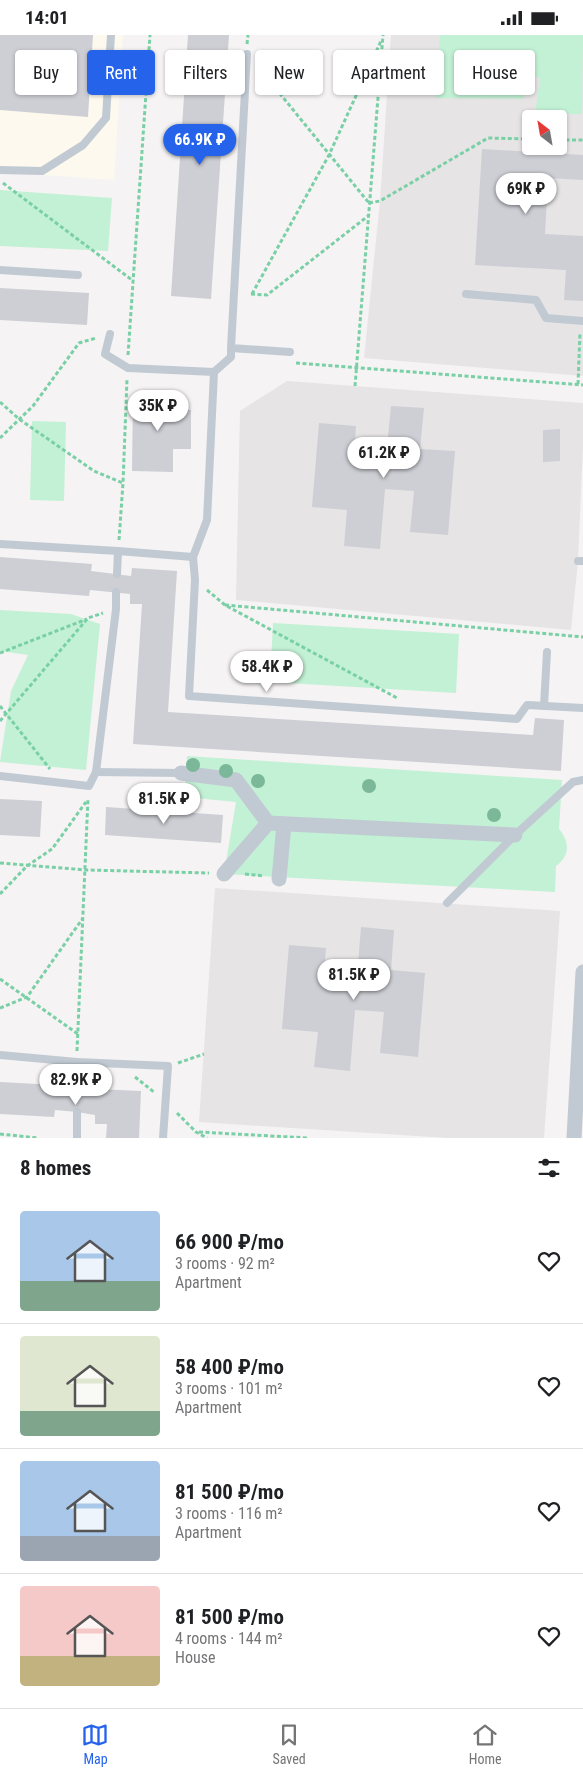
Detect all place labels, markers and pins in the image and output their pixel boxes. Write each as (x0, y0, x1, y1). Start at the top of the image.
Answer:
pin: 66.9K ₽ (154, 123, 246, 166)
pin: 69K ₽ (491, 173, 561, 215)
pin: 35K ₽ (123, 389, 193, 432)
pin: 61.2K ₽ (338, 437, 430, 479)
pin: 58.4K ₽ (221, 651, 313, 693)
pin: 81.5K ₽ (118, 783, 210, 825)
pin: 81.5K ₽ (308, 959, 400, 1001)
pin: 82.9K ₽ (30, 1063, 122, 1106)

